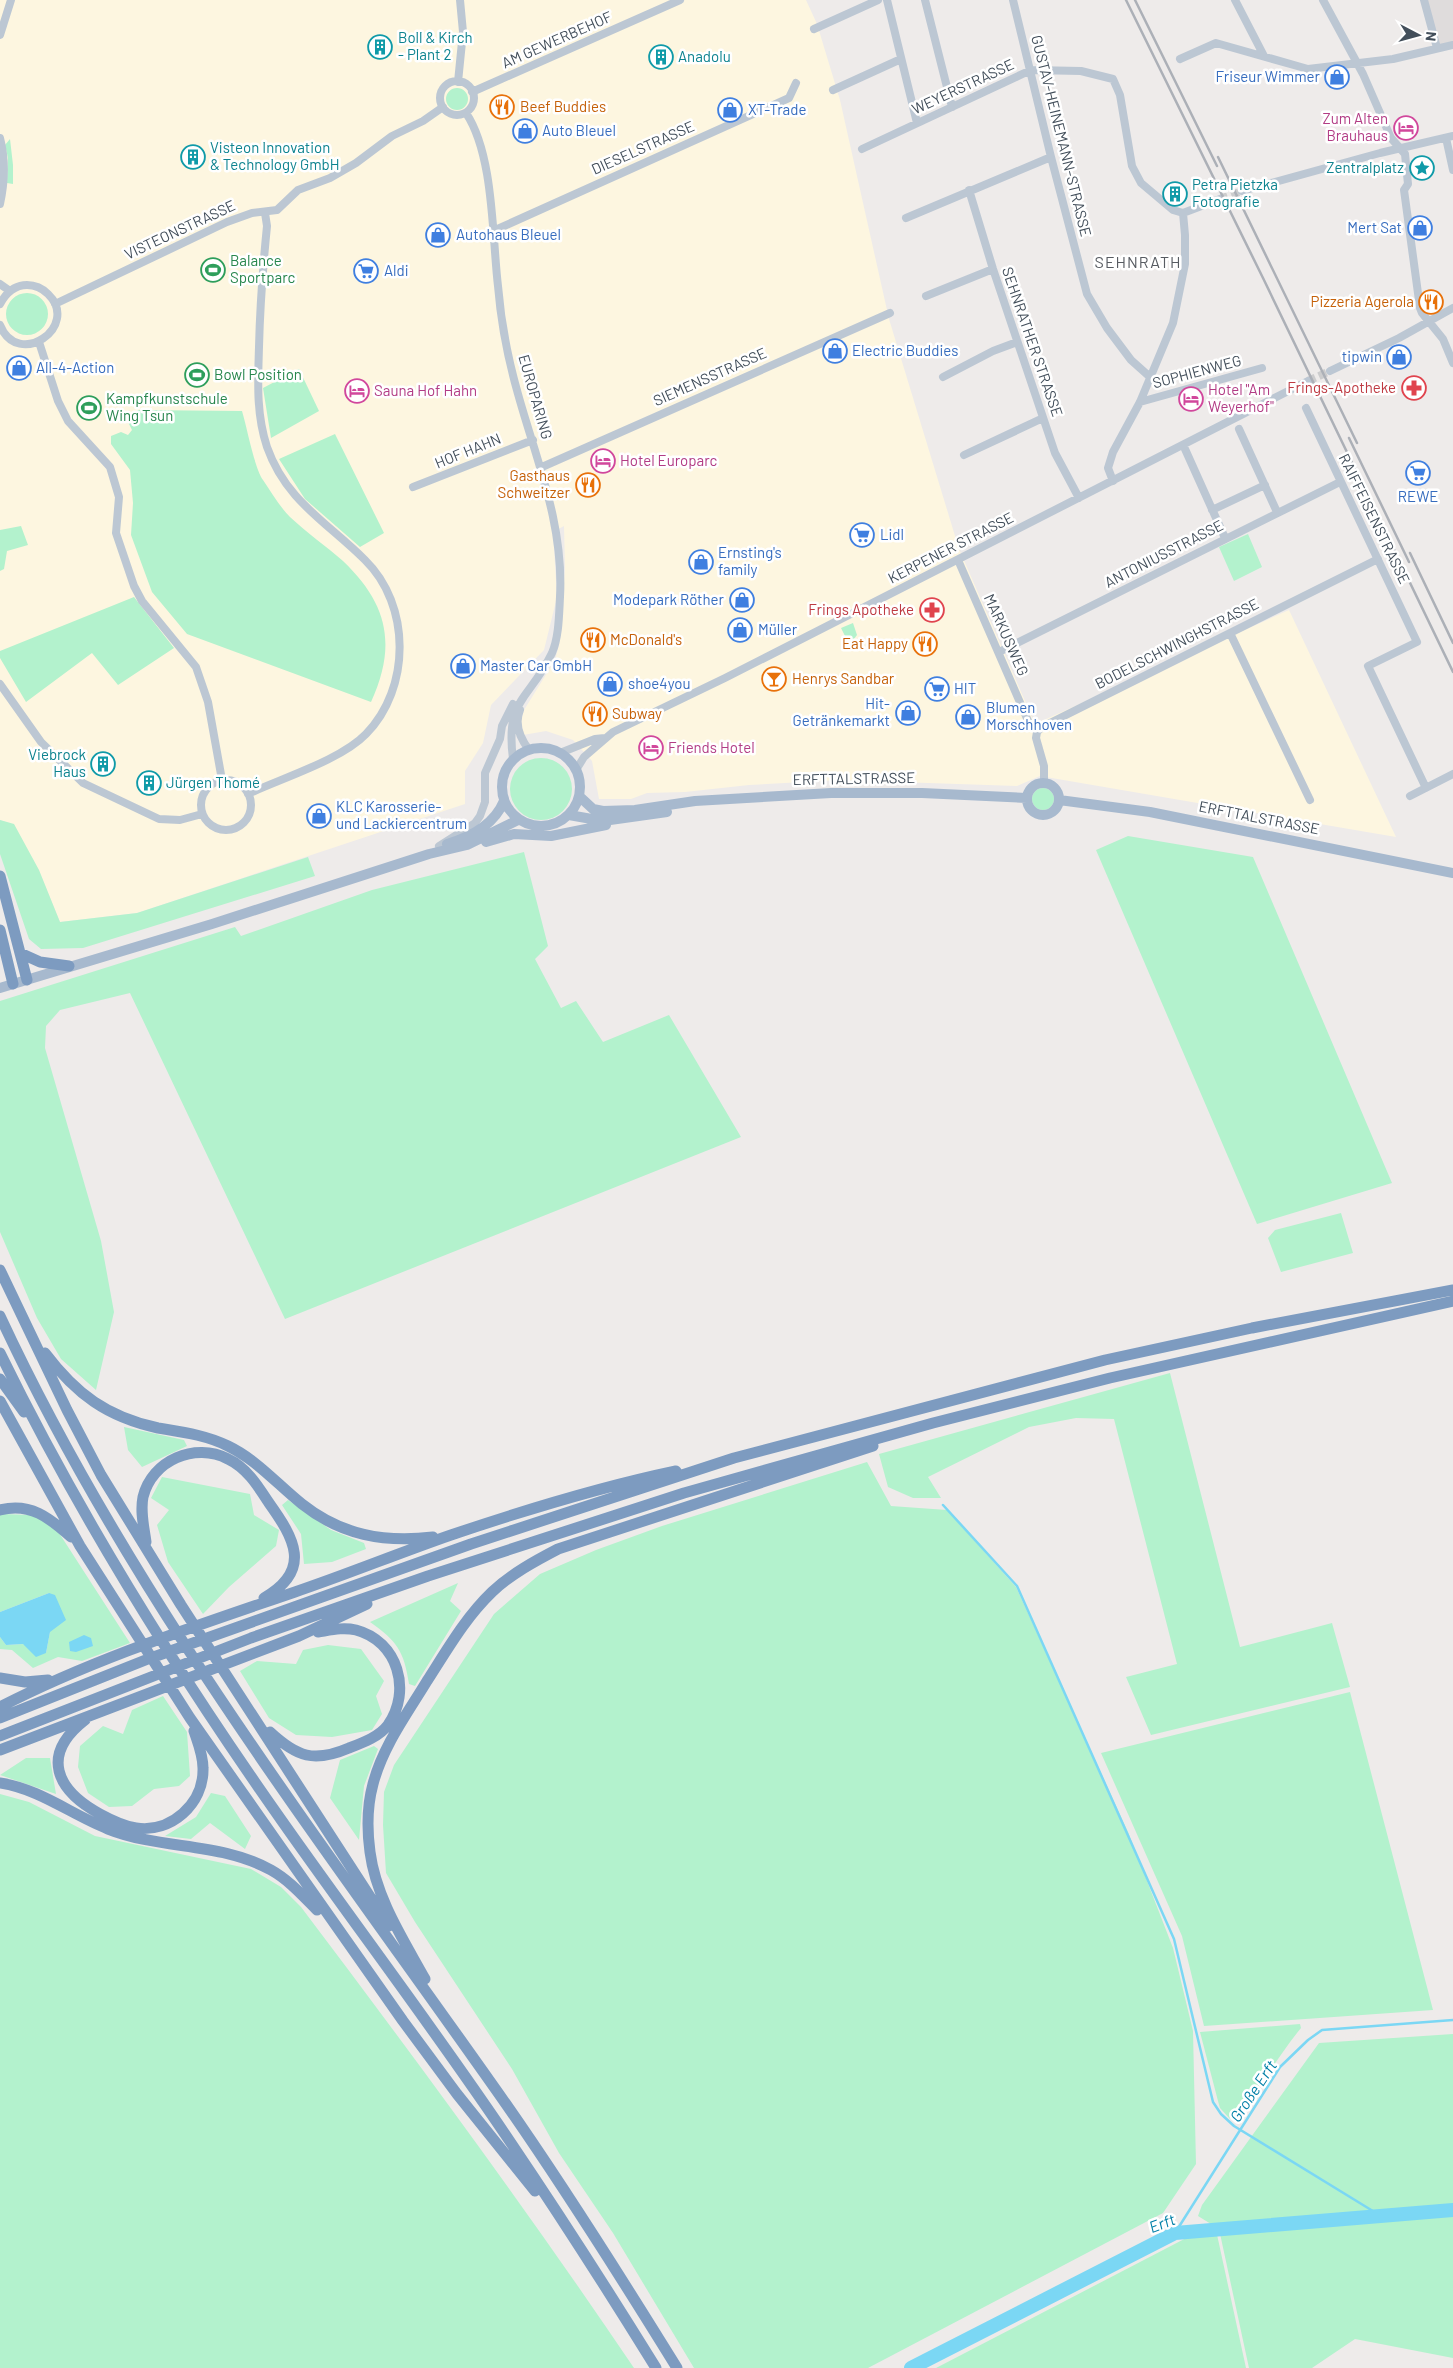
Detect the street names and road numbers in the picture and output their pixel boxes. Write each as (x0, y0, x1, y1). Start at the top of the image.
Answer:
street label: AM GEWERBEHOF (499, 7, 615, 71)
street label: GUSTAV-HEINEMANN-STRASSE (1028, 33, 1096, 238)
street label: WEYERSTRASSE (909, 55, 1016, 118)
street label: DIESELSTRASSE (588, 116, 697, 178)
street label: VISTEONSTRASSE (121, 196, 238, 263)
street label: SEHNRATHER STRASSE (999, 264, 1067, 419)
street label: SIEMENSSTRASSE (650, 343, 769, 409)
street label: SOPHIENWEG (1150, 351, 1243, 392)
street label: EUROPARING (515, 352, 557, 441)
street label: HOF HAHN (432, 429, 503, 471)
street label: RAIFFEISENSTRASSE (1336, 451, 1414, 587)
street label: KERPENER STRASSE (885, 508, 1016, 587)
street label: ANTONIUSSTRASSE (1101, 515, 1226, 591)
street label: MARKUSWEG (981, 591, 1033, 678)
street label: BODELSCHWINGHSTRASSE (1092, 594, 1261, 692)
street label: ERFTTALSTRASSE (793, 768, 915, 788)
street label: ERFTTALSTRASSE (1197, 796, 1321, 838)

